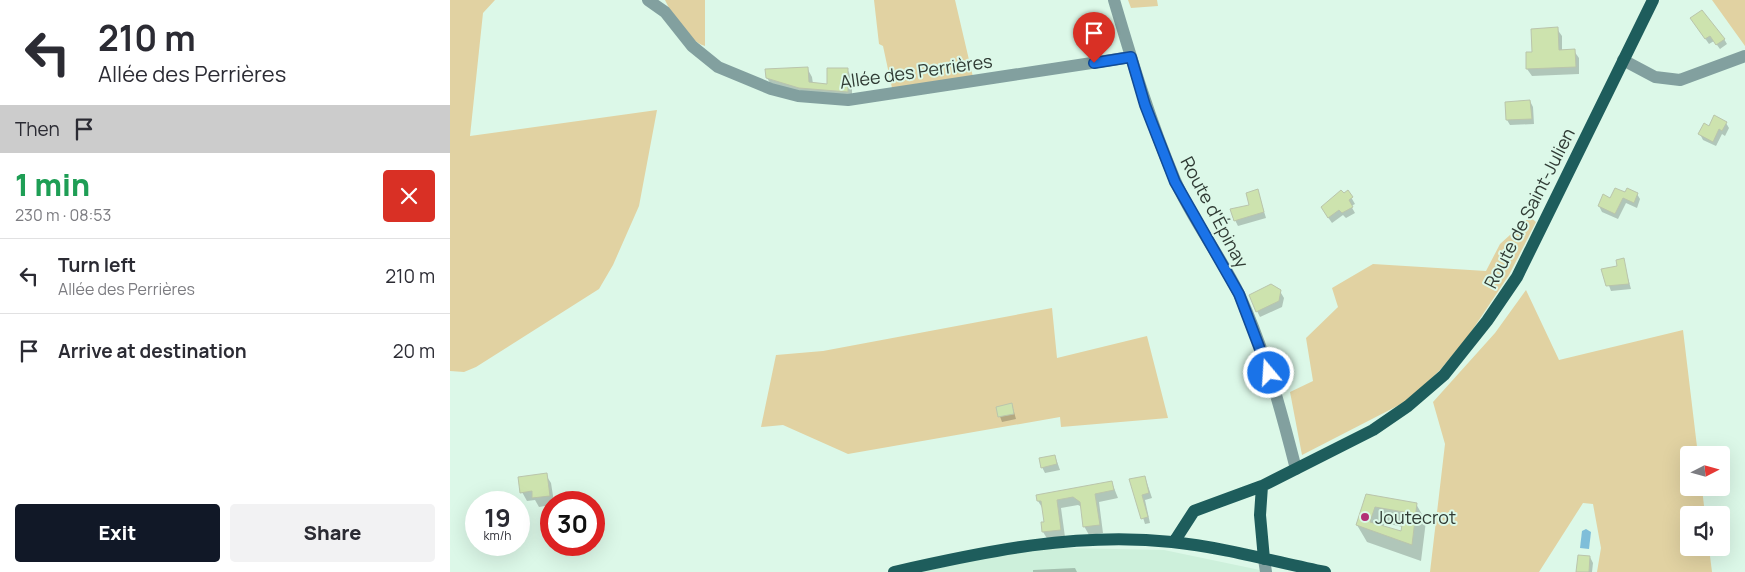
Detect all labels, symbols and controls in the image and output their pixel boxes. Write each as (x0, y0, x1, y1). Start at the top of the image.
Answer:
pin (1073, 12, 1115, 63)
text: 210 m (98, 14, 196, 62)
icon: arrive (1080, 19, 1108, 47)
icon: left (15, 20, 80, 85)
street label: Allée des Perrières (838, 48, 994, 94)
text: Allée des Perrières (98, 59, 286, 89)
icon: arrive (70, 115, 98, 143)
text: Then (15, 116, 60, 142)
street label: Route de Saint-Julien (1478, 124, 1580, 292)
street label: Route d'Épinay (1176, 152, 1255, 272)
text: 1 min (15, 164, 90, 205)
button: close (383, 170, 435, 222)
text: 230 m · 08:53 (15, 204, 111, 226)
text: Turn left (58, 252, 136, 278)
icon: left (15, 262, 43, 290)
text: 210 m (385, 263, 435, 289)
text: Allée des Perrières (58, 278, 195, 300)
icon: arrive (15, 337, 43, 365)
text: Arrive at destination (58, 338, 247, 364)
text: 20 m (393, 338, 435, 364)
position arrow (1242, 346, 1294, 398)
north arrow (1680, 446, 1730, 496)
map controls (1680, 446, 1730, 556)
speed limit sign: 30 (540, 491, 605, 556)
text: 19 (484, 500, 511, 535)
button: Exit (15, 504, 220, 562)
button: Share (230, 504, 435, 562)
place label: Joutecrot (1375, 505, 1456, 529)
button: sound (1680, 506, 1730, 556)
marker: Joutecrot (1359, 511, 1371, 523)
text: km/h (484, 527, 511, 544)

